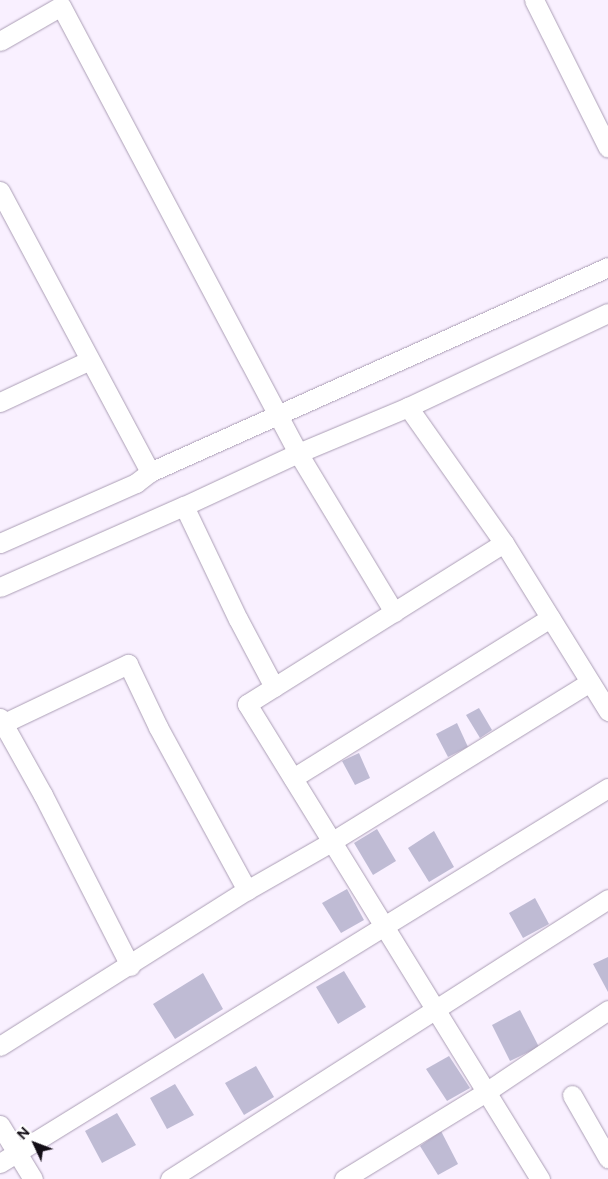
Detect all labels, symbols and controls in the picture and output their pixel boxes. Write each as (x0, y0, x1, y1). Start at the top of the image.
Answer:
north arrow (10, 1119, 60, 1169)
text: N (14, 1124, 34, 1143)

